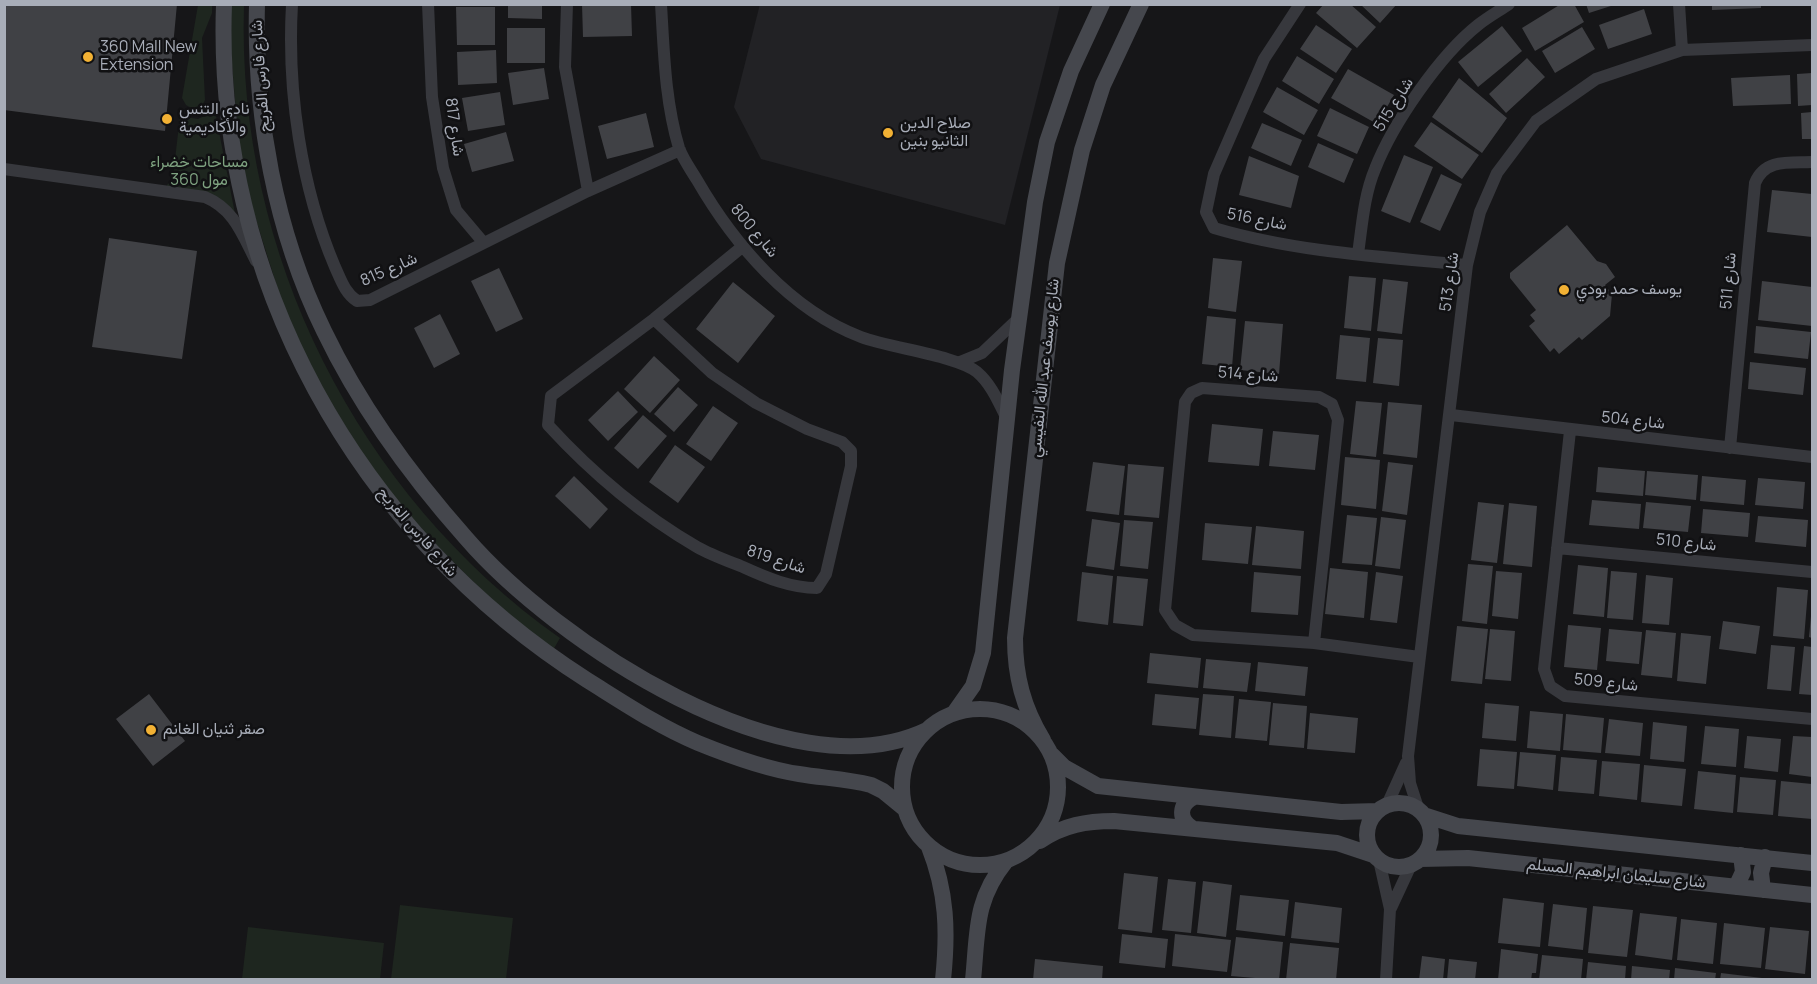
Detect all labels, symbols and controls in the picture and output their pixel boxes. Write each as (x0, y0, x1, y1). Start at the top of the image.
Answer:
street label: شارع فارس الفريح (247, 19, 275, 133)
place label: 360 Mall New Extension (100, 38, 197, 76)
marker: 360 Mall New Extension (81, 50, 95, 64)
street label: شارع 515 (1370, 74, 1418, 136)
street label: شارع 817 (440, 96, 468, 158)
place label: نادي التنس والأكاديمية (179, 100, 250, 138)
marker: نادي التنس والأكاديمية (160, 112, 174, 126)
place label: صلاح الدين الثانيو بنين (900, 114, 971, 152)
marker: صلاح الدين الثانيو بنين (881, 126, 895, 140)
park label: مساحات خضراء 360 مول (150, 153, 248, 191)
street label: شارع 800 (726, 200, 782, 262)
street label: شارع 516 (1225, 205, 1289, 235)
street label: شارع 815 (358, 249, 420, 291)
street label: شارع 513 (1436, 251, 1464, 313)
street label: شارع 511 (1717, 252, 1741, 310)
street label: شارع يوسف عبد الله النفيسي (1026, 278, 1064, 458)
place label: يوسف حمد بودي (1576, 280, 1682, 300)
marker: يوسف حمد بودي (1557, 283, 1571, 297)
street label: شارع 514 (1217, 363, 1279, 387)
street label: شارع 504 (1600, 408, 1666, 434)
street label: شارع فارس الفريح (373, 483, 461, 581)
street label: شارع 510 (1655, 530, 1717, 556)
street label: شارع 819 (744, 541, 808, 579)
street label: شارع 509 (1573, 670, 1639, 696)
place label: صقر ثنيان الغانم (163, 720, 265, 740)
marker: صقر ثنيان الغانم (144, 723, 158, 737)
street label: شارع سليمان ابراهيم المسلم (1525, 855, 1707, 893)

